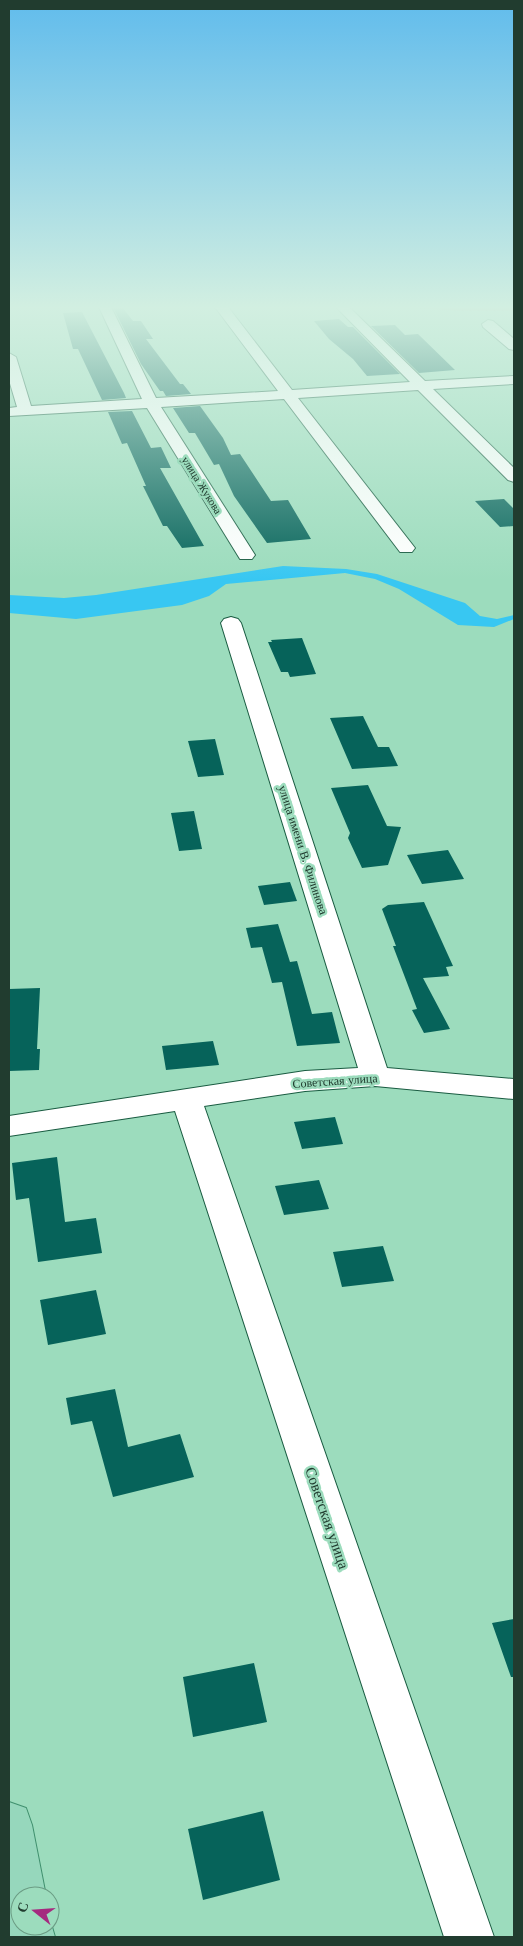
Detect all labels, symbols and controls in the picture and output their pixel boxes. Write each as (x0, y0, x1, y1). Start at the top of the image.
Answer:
street label: улица Жукова (179, 454, 225, 517)
street label: улица имени В. Филинова (275, 783, 332, 917)
street label: Советская улица (292, 1070, 379, 1091)
street label: Советская улица (301, 1464, 354, 1572)
north arrow (10, 1886, 60, 1936)
text: С (12, 1900, 33, 1915)

